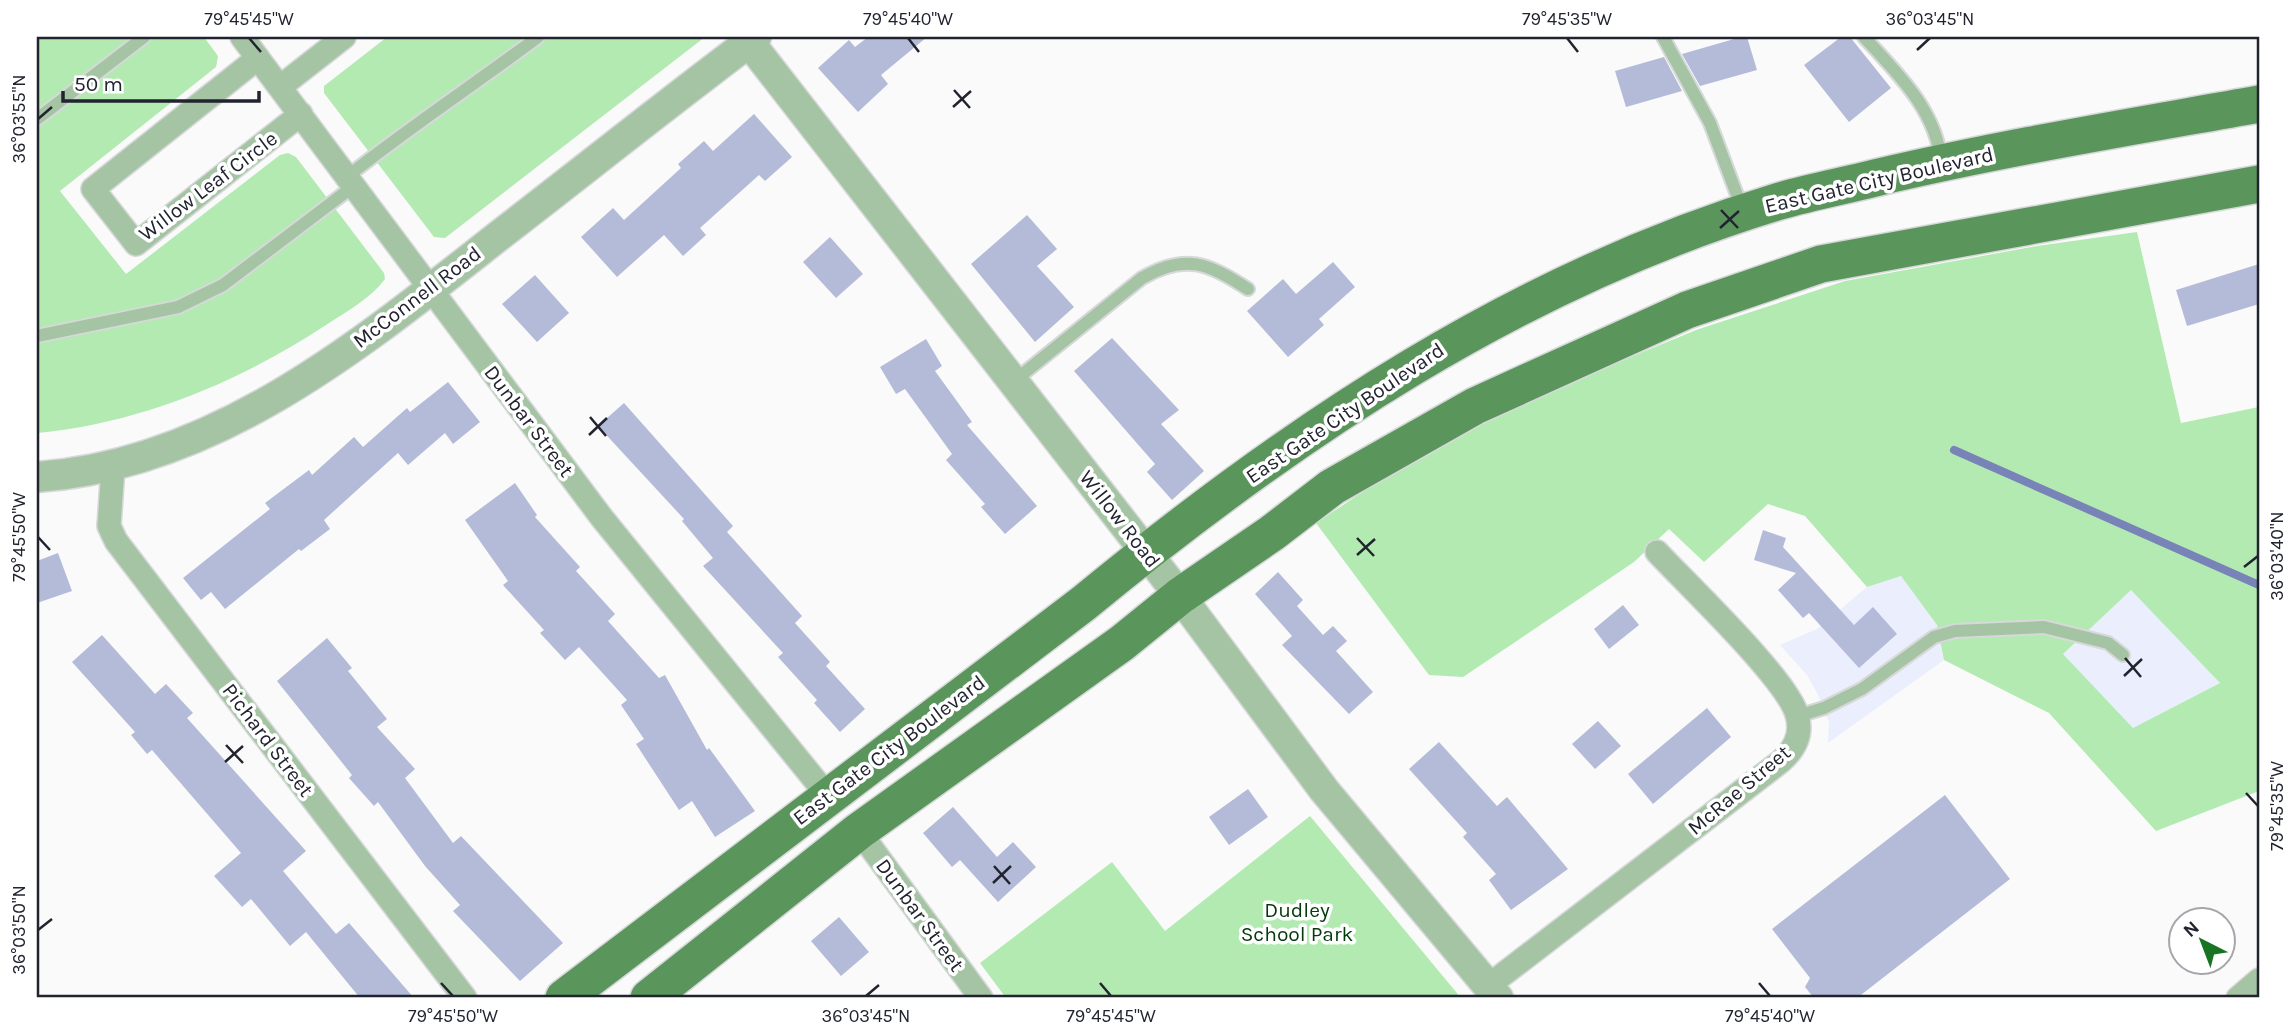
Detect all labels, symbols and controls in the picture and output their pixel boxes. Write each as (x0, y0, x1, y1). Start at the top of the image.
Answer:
text: 79°45'45"W (204, 8, 294, 30)
text: 79°45'40"W (863, 8, 953, 30)
text: 79°45'35"W (1522, 8, 1612, 30)
text: 36°03'45"N (1886, 8, 1974, 30)
scale bar (63, 60, 259, 104)
text: 50 m (74, 72, 123, 96)
text: 36°03'55"N (8, 75, 30, 163)
street label: Willow Leaf Circle (134, 126, 282, 246)
street label: East Gate City Boulevard (1762, 142, 1996, 218)
street label: McConnell Road (348, 241, 486, 353)
street label: East Gate City Boulevard (1241, 338, 1449, 488)
street label: Dunbar Street (479, 360, 579, 482)
street label: Willow Road (1075, 466, 1165, 572)
text: 79°45'50"W (8, 492, 30, 582)
text: 36°03'40"N (2266, 511, 2288, 601)
street label: East Gate City Boulevard (788, 670, 990, 830)
street label: Pichard Street (218, 679, 318, 801)
street label: McRae Street (1683, 740, 1795, 840)
text: 79°45'35"W (2266, 761, 2288, 851)
street label: Dunbar Street (871, 854, 969, 976)
text: 36°03'50"N (8, 885, 30, 975)
park label: Dudley School Park (1241, 898, 1353, 946)
north arrow (2166, 906, 2236, 976)
text: N (2179, 916, 2204, 942)
text: 79°45'50"W (408, 1005, 498, 1027)
text: 36°03'45"N (822, 1005, 910, 1027)
text: 79°45'45"W (1066, 1005, 1156, 1027)
text: 79°45'40"W (1725, 1005, 1815, 1027)

